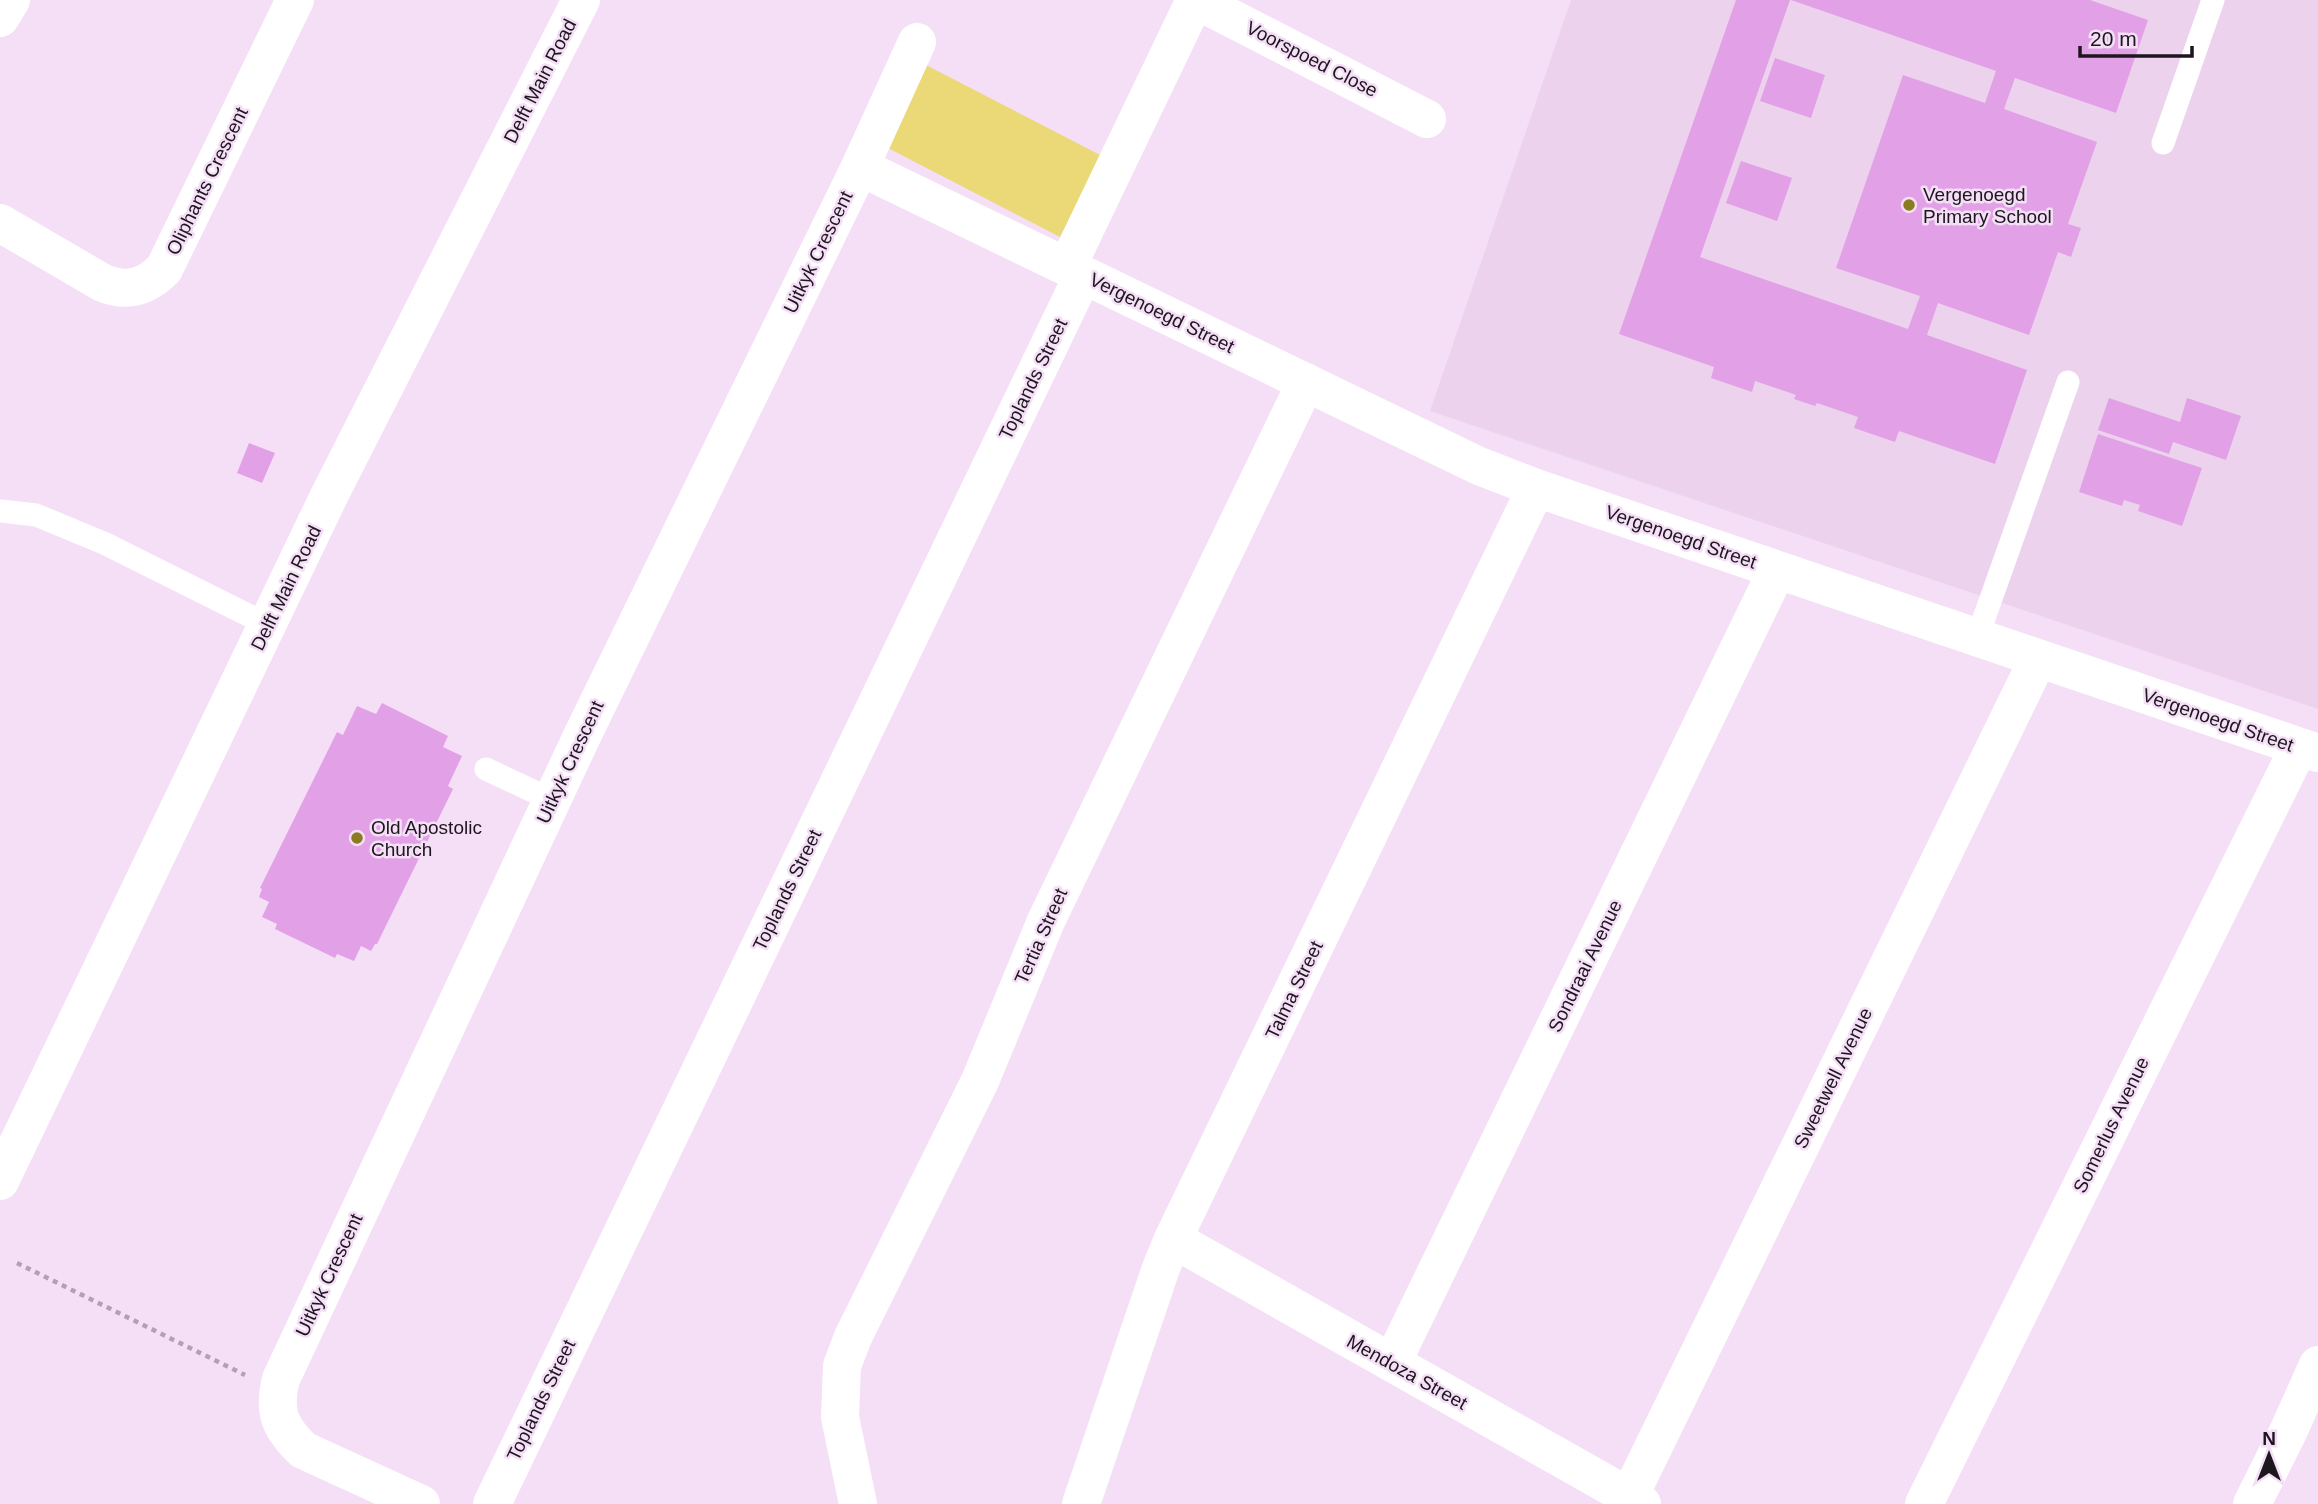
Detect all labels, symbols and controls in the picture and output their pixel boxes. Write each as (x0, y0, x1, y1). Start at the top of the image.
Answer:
scale bar (2080, 14, 2192, 58)
street label: Delft Main Road (500, 16, 580, 146)
street label: Voorspoed Close (1243, 17, 1381, 101)
text: 20 m (2090, 27, 2137, 50)
street label: Oliphants Crescent (162, 103, 252, 258)
place label: Vergenoegd Primary School (1923, 184, 2052, 227)
street label: Uitkyk Crescent (779, 187, 857, 316)
marker: Vergenoegd Primary School (1901, 197, 1917, 213)
street label: Vergenoegd Street (1086, 269, 1238, 357)
street label: Toplands Street (995, 314, 1072, 443)
street label: Vergenoegd Street (1603, 501, 1760, 573)
street label: Delft Main Road (247, 522, 325, 654)
street label: Vergenoegd Street (2140, 684, 2297, 756)
street label: Uitkyk Crescent (532, 697, 608, 827)
place label: Old Apostolic Church (371, 817, 482, 860)
street label: Toplands Street (749, 825, 826, 954)
marker: Old Apostolic Church (349, 830, 365, 846)
street label: Tertia Street (1011, 884, 1072, 987)
street label: Sondraai Avenue (1544, 897, 1626, 1035)
street label: Talma Street (1261, 937, 1327, 1043)
street label: Sweetwell Avenue (1790, 1004, 1876, 1152)
street label: Somerlus Avenue (2069, 1054, 2153, 1196)
street label: Uitkyk Crescent (291, 1210, 367, 1340)
street label: Mendoza Street (1343, 1330, 1471, 1414)
street label: Toplands Street (503, 1335, 580, 1464)
north arrow (2234, 1420, 2304, 1490)
text: N (2262, 1428, 2276, 1449)

